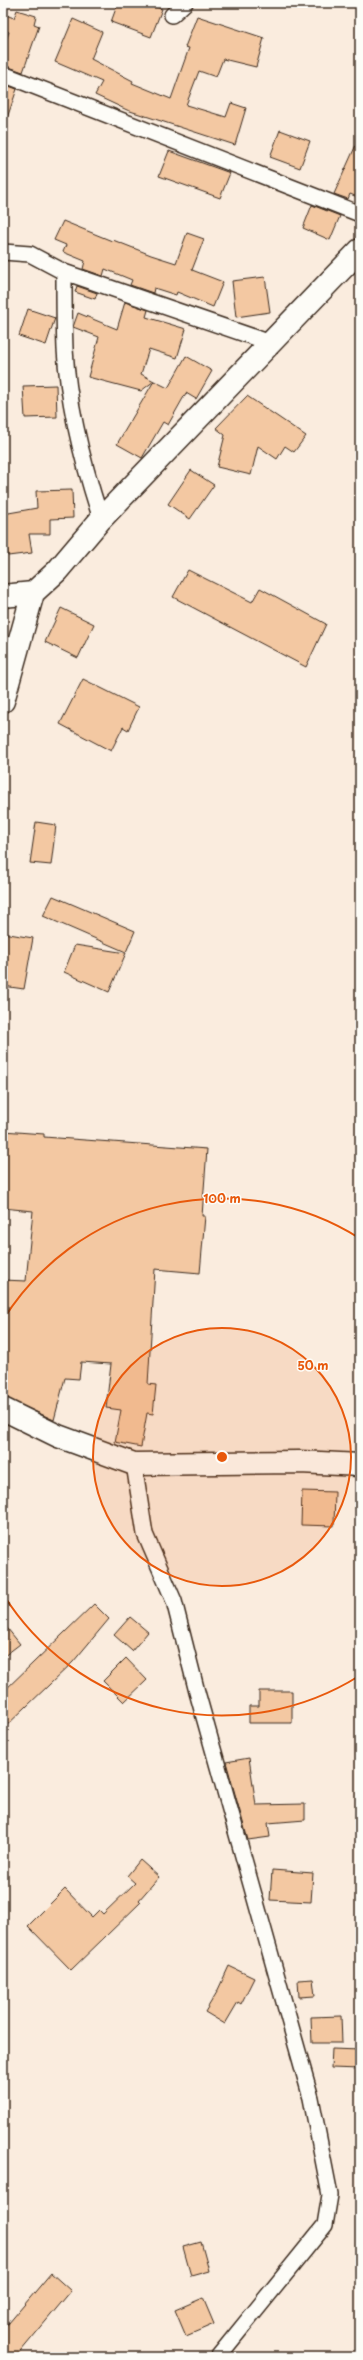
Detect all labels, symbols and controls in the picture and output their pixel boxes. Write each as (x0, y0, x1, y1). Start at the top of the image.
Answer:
text: 100 m (203, 1189, 241, 1207)
text: 50 m (297, 1356, 329, 1374)
centre of rings (215, 1450, 229, 1464)

